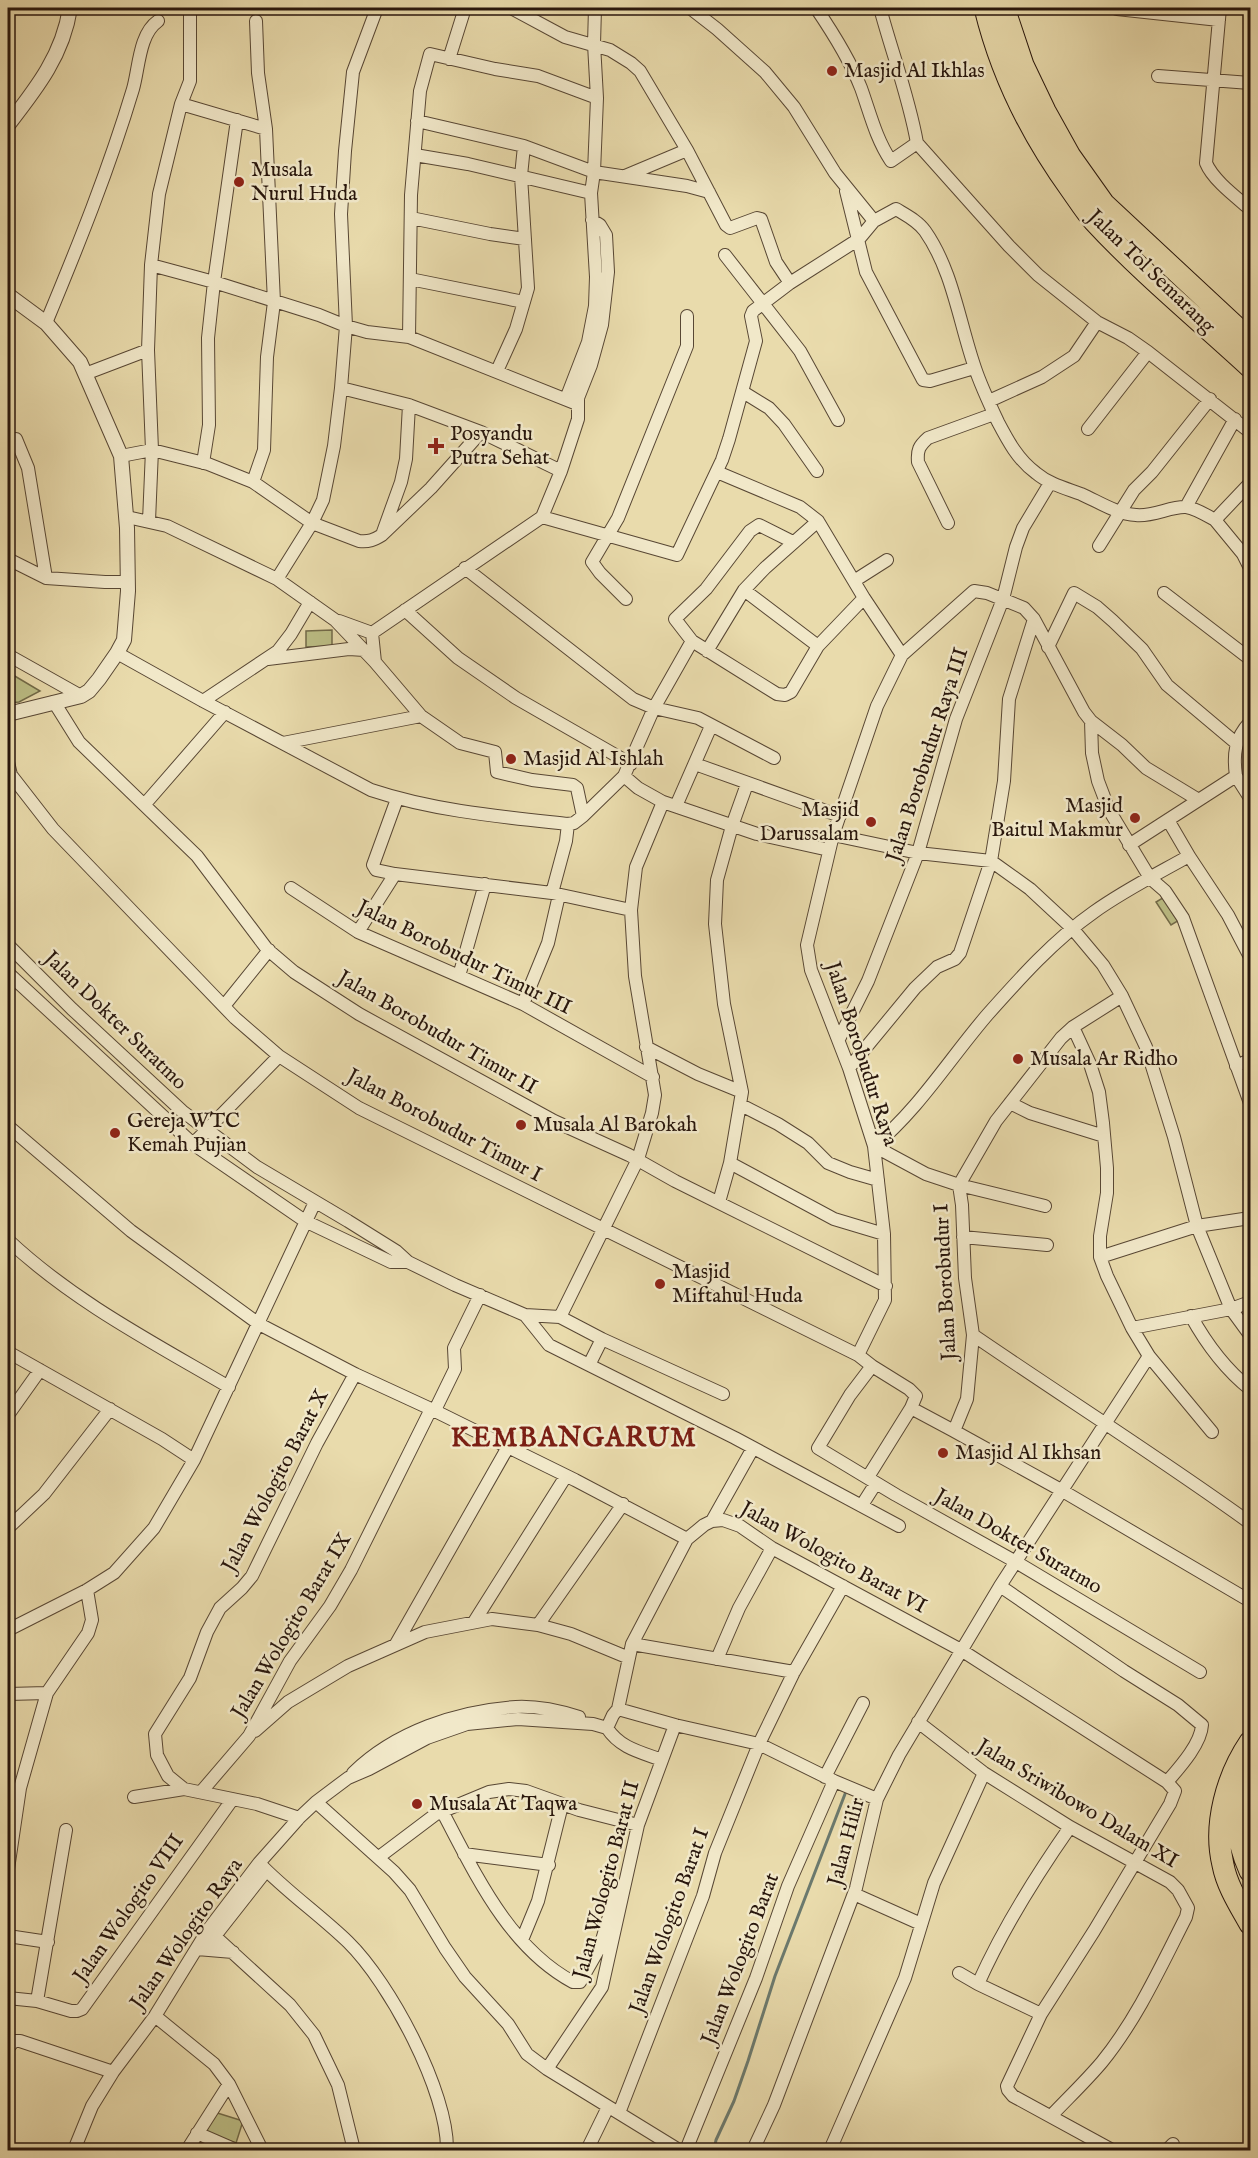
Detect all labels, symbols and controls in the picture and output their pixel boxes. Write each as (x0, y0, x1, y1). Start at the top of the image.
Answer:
place label: Masjid Al Ikhlas (844, 58, 985, 85)
marker: Masjid Al Ikhlas (825, 64, 839, 78)
place label: Musala Nurul Huda (251, 157, 358, 208)
marker: Musala Nurul Huda (232, 175, 246, 189)
street label: Jalan Tol Semarang (1080, 203, 1221, 340)
place label: Posyandu Putra Sehat (450, 421, 549, 472)
marker: Posyandu Putra Sehat (427, 437, 445, 455)
street label: Jalan Borobudur Raya III (880, 644, 975, 868)
place label: Masjid Al Ishlah (523, 746, 664, 773)
marker: Masjid Al Ishlah (504, 752, 518, 766)
place label: Masjid Baitul Makmur (991, 793, 1124, 844)
place label: Masjid Darussalam (760, 797, 860, 848)
marker: Masjid Baitul Makmur (1128, 811, 1142, 825)
marker: Masjid Darussalam (864, 815, 878, 829)
street label: Jalan Borobudur Timur III (350, 893, 576, 1022)
street label: Jalan Dokter Suratmo (36, 944, 192, 1096)
street label: Jalan Borobudur Raya (818, 957, 904, 1150)
street label: Jalan Borobudur Timur II (330, 964, 542, 1101)
place label: Musala Ar Ridho (1030, 1046, 1178, 1073)
marker: Musala Ar Ridho (1011, 1052, 1025, 1066)
street label: Jalan Borobudur Timur I (340, 1062, 546, 1189)
place label: Gereja WTC Kemah Pujian (127, 1108, 247, 1159)
place label: Musala Al Barokah (533, 1112, 697, 1139)
marker: Musala Al Barokah (514, 1118, 528, 1132)
marker: Gereja WTC Kemah Pujian (108, 1126, 122, 1140)
street label: Jalan Borobudur I (928, 1203, 964, 1363)
place label: Masjid Miftahul Huda (672, 1259, 803, 1310)
marker: Masjid Miftahul Huda (653, 1277, 667, 1291)
street label: Jalan Wologito Barat X (215, 1385, 336, 1579)
district label: KEMBANGARUM (451, 1422, 697, 1456)
place label: Masjid Al Ikhsan (955, 1440, 1101, 1467)
marker: Masjid Al Ikhsan (936, 1446, 950, 1460)
street label: Jalan Dokter Suratmo (928, 1482, 1107, 1601)
street label: Jalan Wologito Barat VI (733, 1495, 931, 1620)
street label: Jalan Wologito Barat IX (225, 1528, 358, 1726)
street label: Jalan Sriwibowo Dalam XI (970, 1732, 1183, 1875)
street label: Jalan Wologito Barat II (567, 1778, 646, 1984)
place label: Musala At Taqwa (429, 1791, 578, 1818)
street label: Jalan Hilir (822, 1795, 872, 1891)
marker: Musala At Taqwa (410, 1797, 424, 1811)
street label: Jalan Wologito Barat I (623, 1825, 716, 2019)
street label: Jalan Wologito VIII (66, 1829, 190, 1990)
street label: Jalan Wologito Raya (124, 1852, 250, 2017)
street label: Jalan Wologito Barat (695, 1869, 786, 2051)

